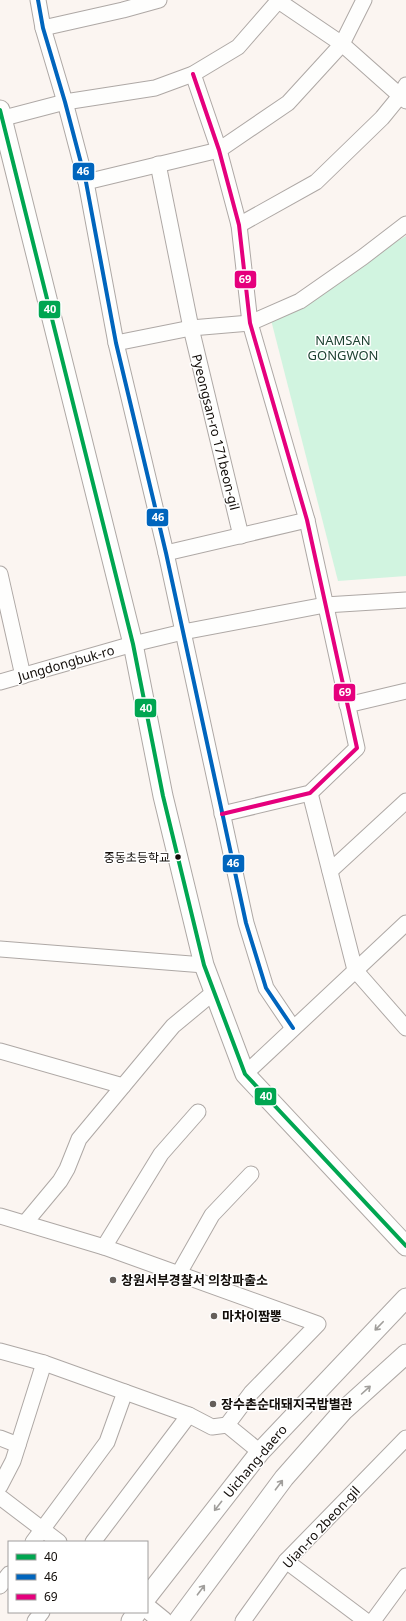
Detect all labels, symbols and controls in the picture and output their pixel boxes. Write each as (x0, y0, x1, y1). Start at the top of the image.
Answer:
line badge: 46 (72, 162, 95, 181)
text: 46 (77, 163, 89, 178)
line badge: 69 (234, 270, 257, 289)
text: 69 (239, 271, 251, 286)
line badge: 40 (38, 300, 61, 319)
text: 40 (44, 301, 56, 316)
park label: NAMSAN GONGWON (308, 331, 378, 364)
street label: Pyeongsan-ro 171beon-gil (188, 352, 244, 512)
line badge: 46 (146, 508, 169, 527)
text: 46 (152, 509, 164, 524)
street label: Jungdongbuk-ro (14, 641, 116, 686)
line badge: 69 (333, 683, 356, 702)
text: 69 (339, 684, 351, 699)
line badge: 40 (134, 698, 157, 718)
text: 40 (140, 700, 152, 715)
place label: 중동초등학교 (104, 849, 170, 866)
marker: 중동초등학교 (173, 852, 183, 862)
line badge: 46 (222, 854, 245, 873)
text: 46 (227, 855, 239, 870)
line badge: 40 (254, 1087, 277, 1106)
text: 40 (260, 1088, 272, 1103)
place label: 창원서부경찰서 의창파출소 (121, 1271, 268, 1289)
marker: 창원서부경찰서 의창파출소 (108, 1275, 118, 1285)
place label: 마차이짬뽕 (222, 1307, 282, 1325)
marker: 마차이짬뽕 (209, 1311, 219, 1321)
one-way arrow (374, 1321, 384, 1331)
one-way arrow (361, 1386, 371, 1395)
place label: 장수촌순대돼지국밥별관 (221, 1395, 353, 1413)
marker: 장수촌순대돼지국밥별관 (208, 1399, 218, 1409)
street label: Uichang-daero (219, 1421, 291, 1501)
one-way arrow (274, 1480, 283, 1491)
street label: Uian-ro 2beon-gil (278, 1482, 364, 1572)
one-way arrow (213, 1501, 222, 1512)
legend (8, 1541, 148, 1613)
text: 40 (44, 1548, 58, 1565)
text: 46 (44, 1568, 58, 1585)
one-way arrow (197, 1584, 205, 1595)
text: 69 (44, 1588, 58, 1605)

